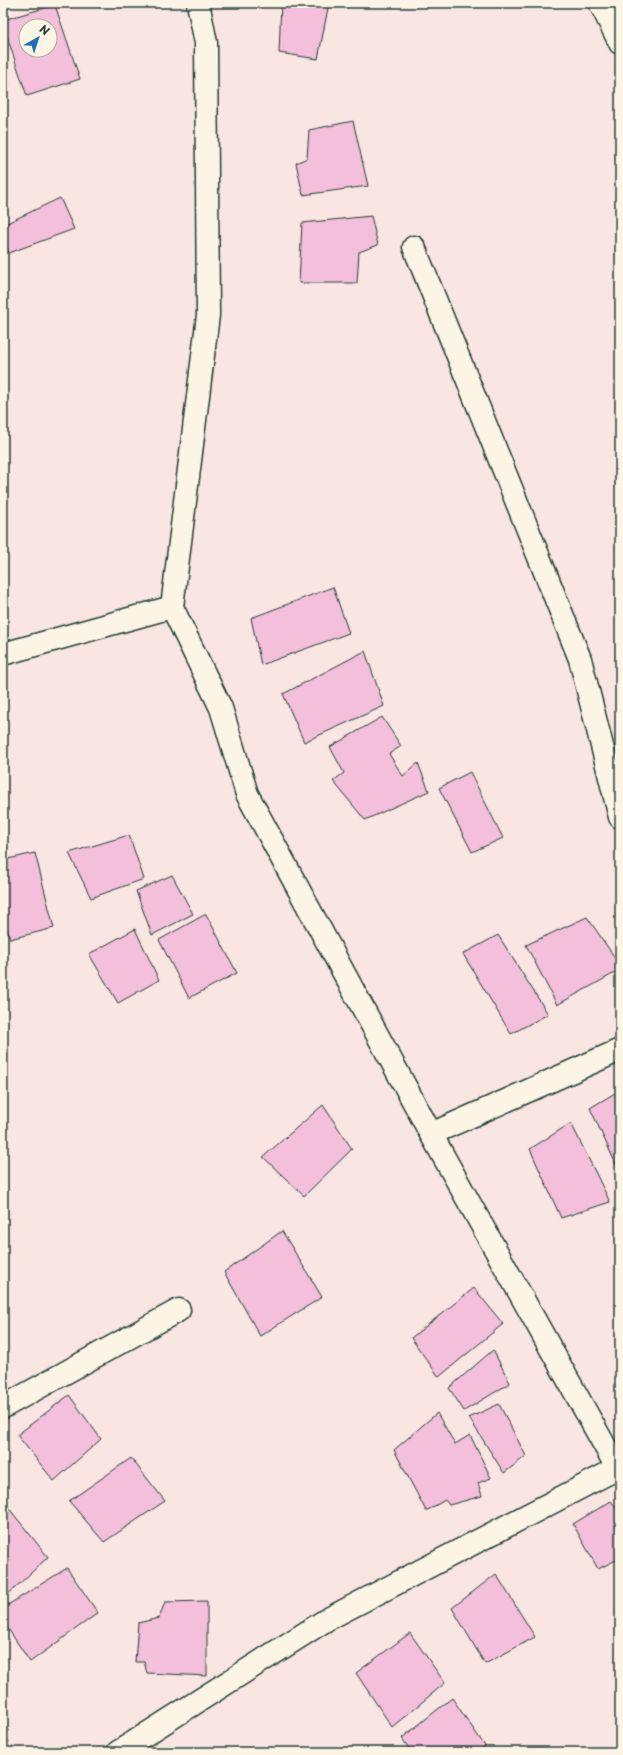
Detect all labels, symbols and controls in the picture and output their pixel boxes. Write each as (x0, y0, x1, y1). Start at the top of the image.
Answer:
north arrow (18, 18, 58, 58)
text: N (36, 20, 54, 39)

